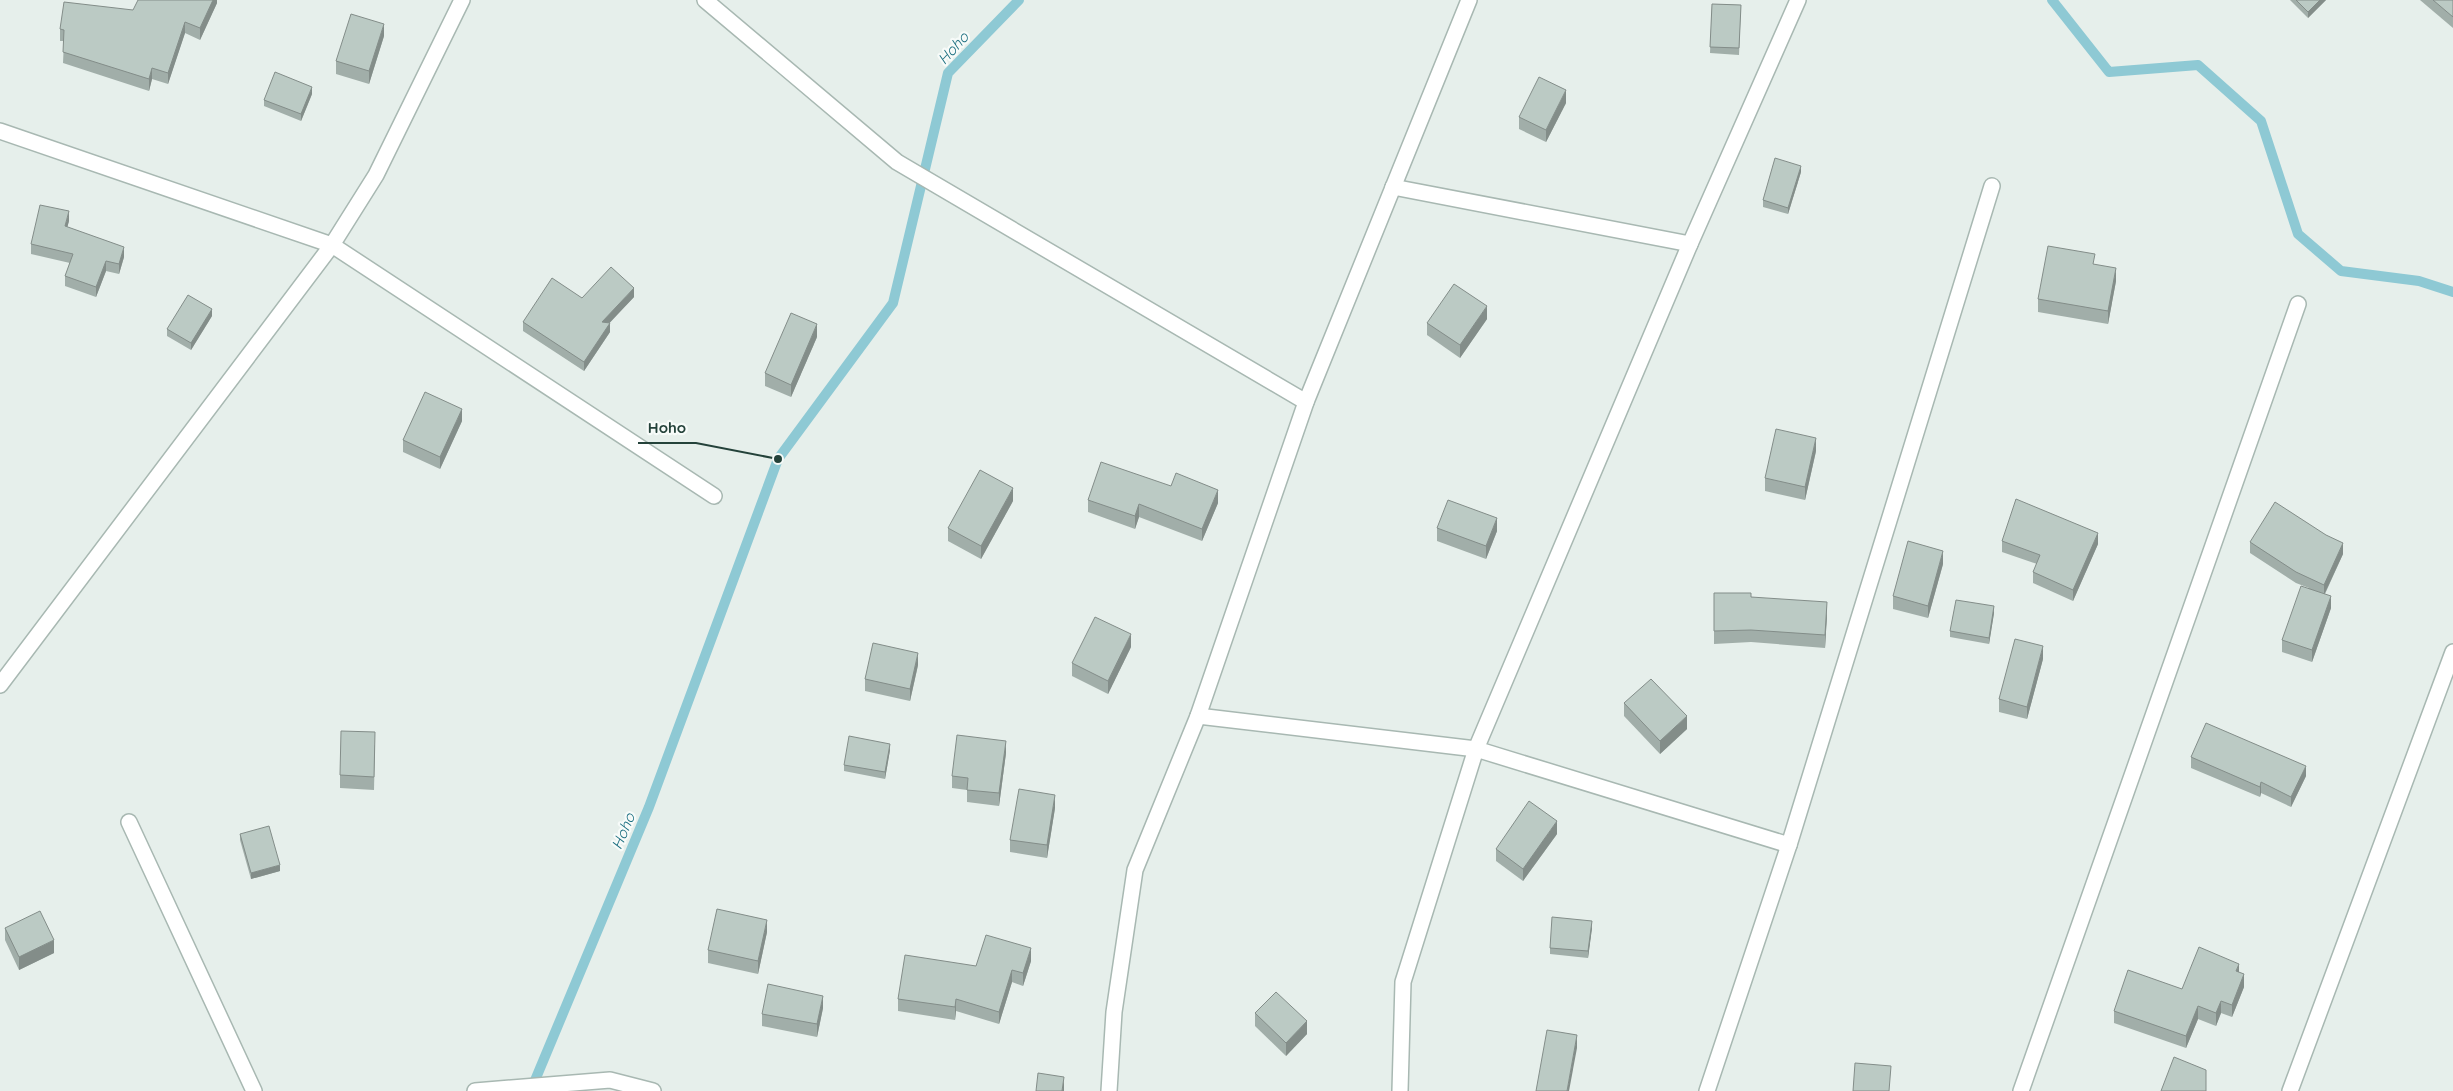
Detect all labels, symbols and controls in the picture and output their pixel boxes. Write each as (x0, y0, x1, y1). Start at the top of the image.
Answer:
water label: Hoho (933, 27, 973, 68)
callout: Hoho (638, 413, 696, 443)
text: Hoho (648, 418, 686, 437)
water label: Hoho (607, 809, 639, 852)

